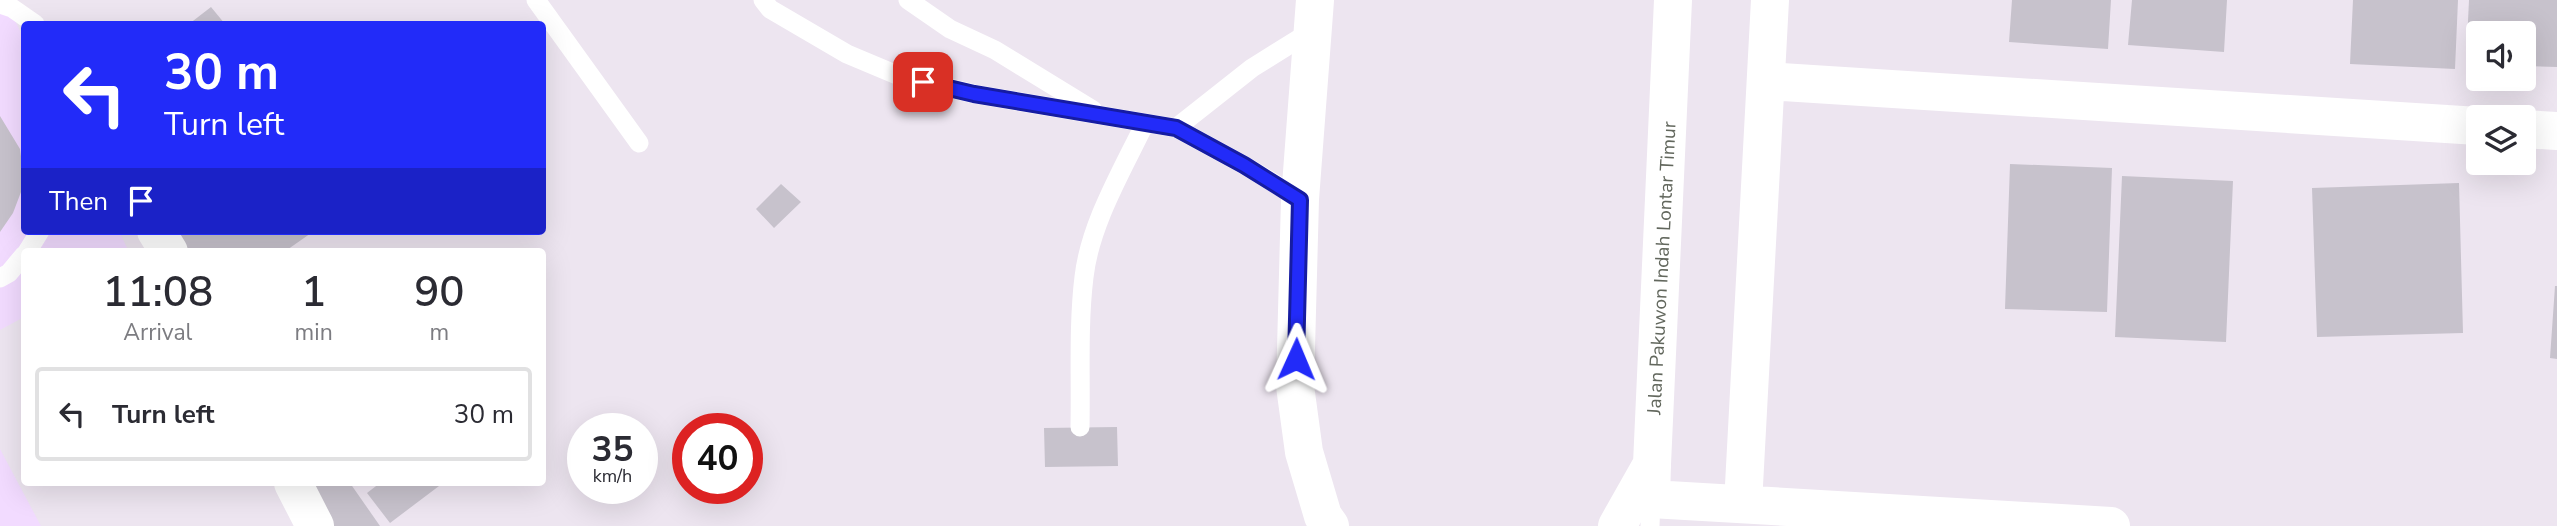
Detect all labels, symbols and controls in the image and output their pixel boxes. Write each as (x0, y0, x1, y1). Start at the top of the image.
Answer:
map controls (2466, 21, 2536, 175)
button: sound (2466, 21, 2536, 91)
text: 30 m (164, 39, 279, 106)
icon: left (49, 49, 140, 140)
pin (893, 52, 953, 112)
icon: arrive (904, 63, 942, 101)
text: Turn left (164, 103, 284, 146)
button: layers (2466, 105, 2536, 175)
street label: Jalan Pakuwon Indah Lontar Timur (1641, 121, 1683, 416)
icon: arrive (122, 182, 160, 220)
text: Then (49, 184, 108, 219)
text: 11:08 (102, 264, 213, 321)
text: 1 (301, 264, 326, 321)
text: 90 (414, 264, 465, 321)
text: Arrival (123, 317, 192, 348)
text: min (295, 317, 333, 348)
text: m (429, 317, 449, 348)
position arrow (1259, 322, 1333, 396)
icon: left (53, 395, 91, 433)
text: Turn left (112, 397, 215, 432)
text: 30 m (454, 397, 514, 432)
speed limit sign: 40 (672, 413, 763, 504)
text: 35 (591, 426, 634, 473)
text: km/h (593, 464, 632, 488)

